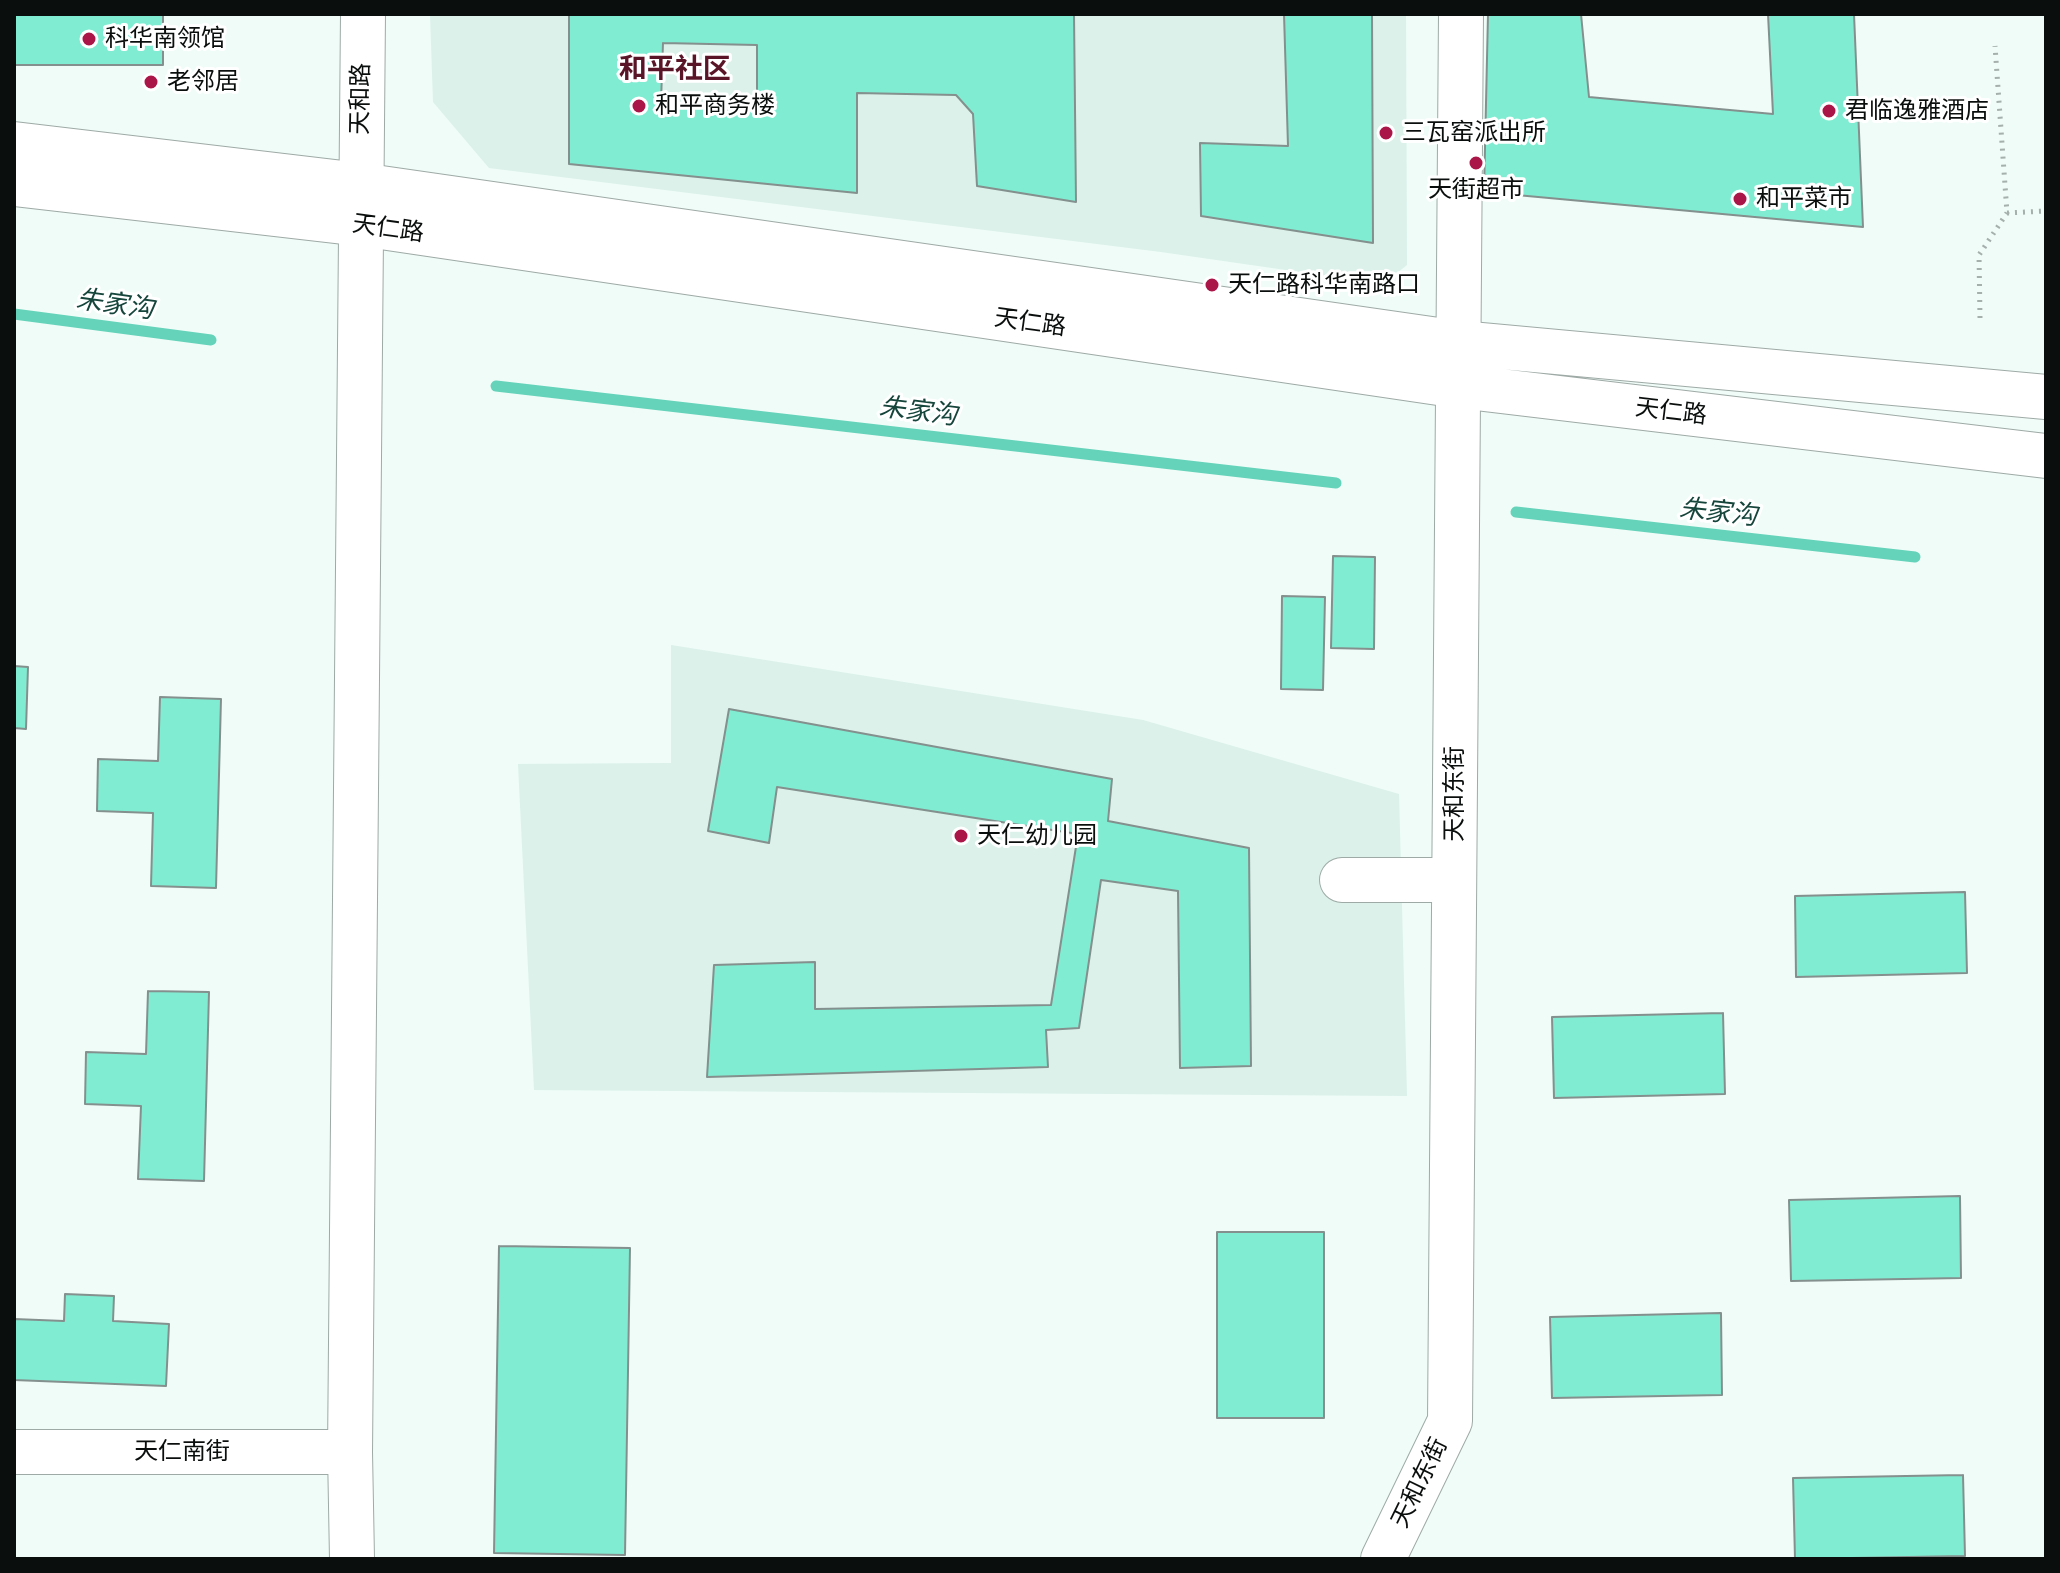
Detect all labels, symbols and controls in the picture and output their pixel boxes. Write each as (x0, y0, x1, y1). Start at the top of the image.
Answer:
place label: 科华南领馆 (105, 25, 225, 53)
marker: 科华南领馆 (80, 30, 98, 48)
district label: 和平社区 (619, 53, 731, 87)
street label: 天和路 (346, 63, 376, 135)
place label: 老邻居 (167, 68, 239, 96)
marker: 老邻居 (142, 73, 160, 91)
place label: 和平商务楼 (655, 92, 775, 120)
marker: 和平商务楼 (630, 97, 648, 115)
place label: 君临逸雅酒店 (1845, 97, 1989, 125)
marker: 君临逸雅酒店 (1820, 102, 1838, 120)
place label: 三瓦窑派出所 (1402, 119, 1546, 147)
marker: 三瓦窑派出所 (1377, 124, 1395, 142)
marker: 天街超市 (1467, 154, 1485, 172)
place label: 天街超市 (1428, 176, 1524, 204)
place label: 和平菜市 (1756, 185, 1852, 213)
marker: 和平菜市 (1731, 190, 1749, 208)
street label: 天仁路 (350, 210, 426, 248)
place label: 天仁路科华南路口 (1228, 271, 1420, 299)
marker: 天仁路科华南路口 (1203, 276, 1221, 294)
water label: 朱家沟 (74, 284, 156, 326)
street label: 天仁路 (992, 304, 1068, 342)
water label: 朱家沟 (877, 392, 959, 432)
street label: 天仁路 (1634, 393, 1708, 431)
water label: 朱家沟 (1678, 493, 1758, 533)
street label: 天和东街 (1441, 746, 1469, 842)
place label: 天仁幼儿园 (977, 822, 1097, 850)
marker: 天仁幼儿园 (952, 827, 970, 845)
street label: 天和东街 (1386, 1434, 1454, 1532)
street label: 天仁南街 (134, 1438, 230, 1466)

